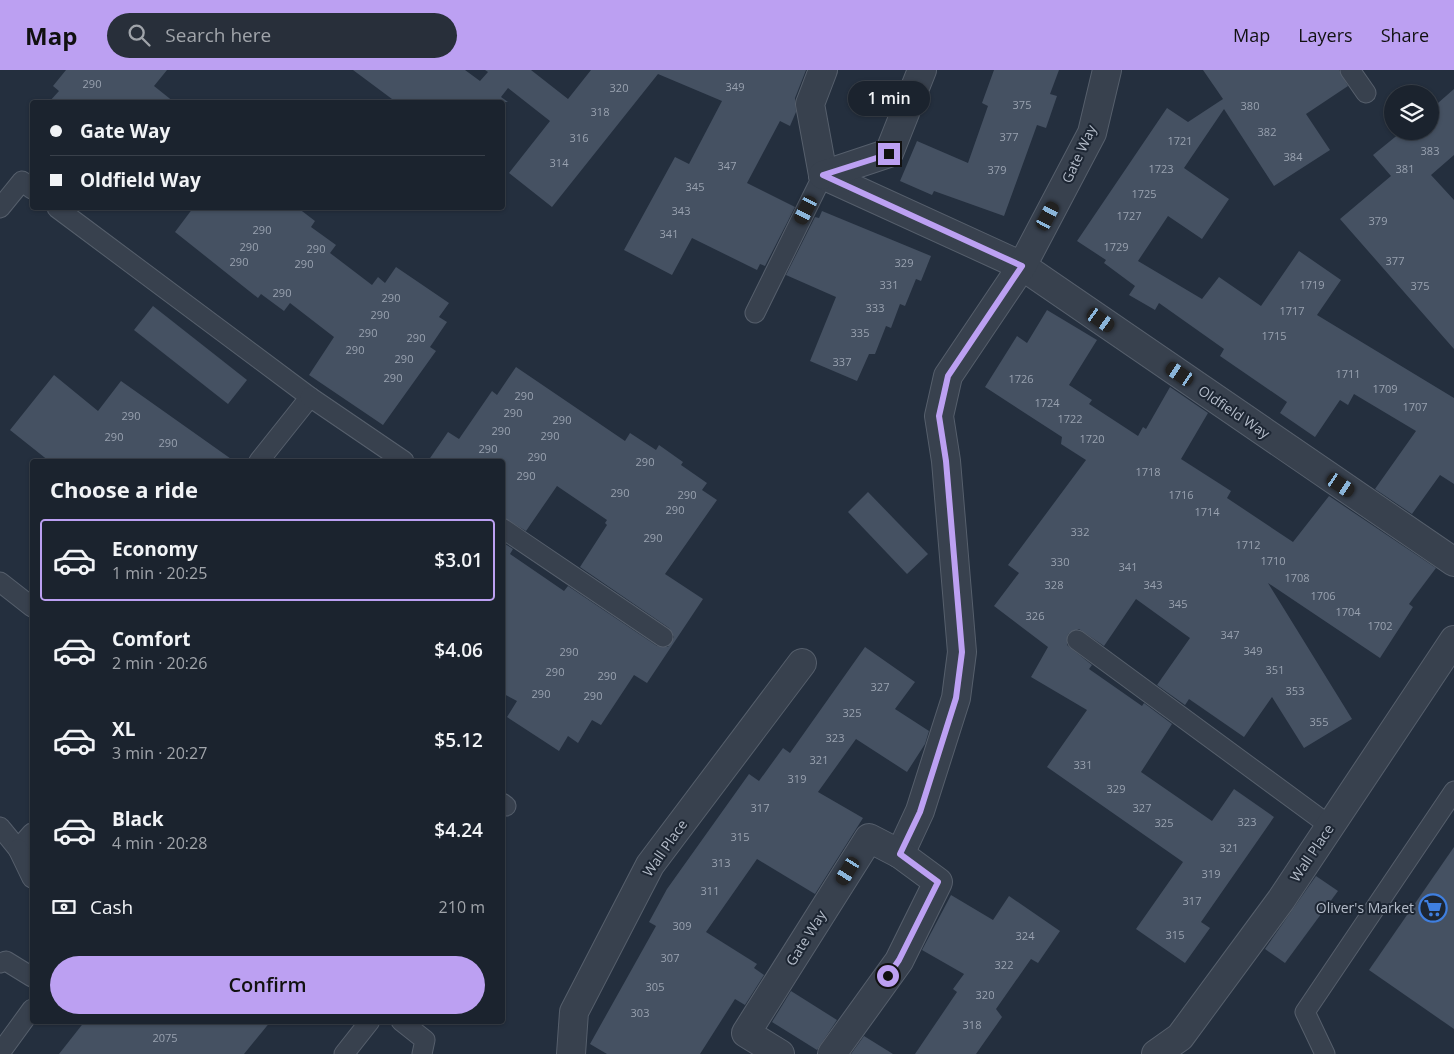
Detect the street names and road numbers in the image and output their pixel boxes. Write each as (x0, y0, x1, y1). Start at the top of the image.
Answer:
street label: Gate Way (1057, 121, 1101, 186)
street label: Oldfield Way (1195, 381, 1275, 443)
street label: Wall Place (638, 815, 691, 880)
street label: Wall Place (1285, 820, 1338, 885)
street label: Gate Way (781, 906, 831, 969)

